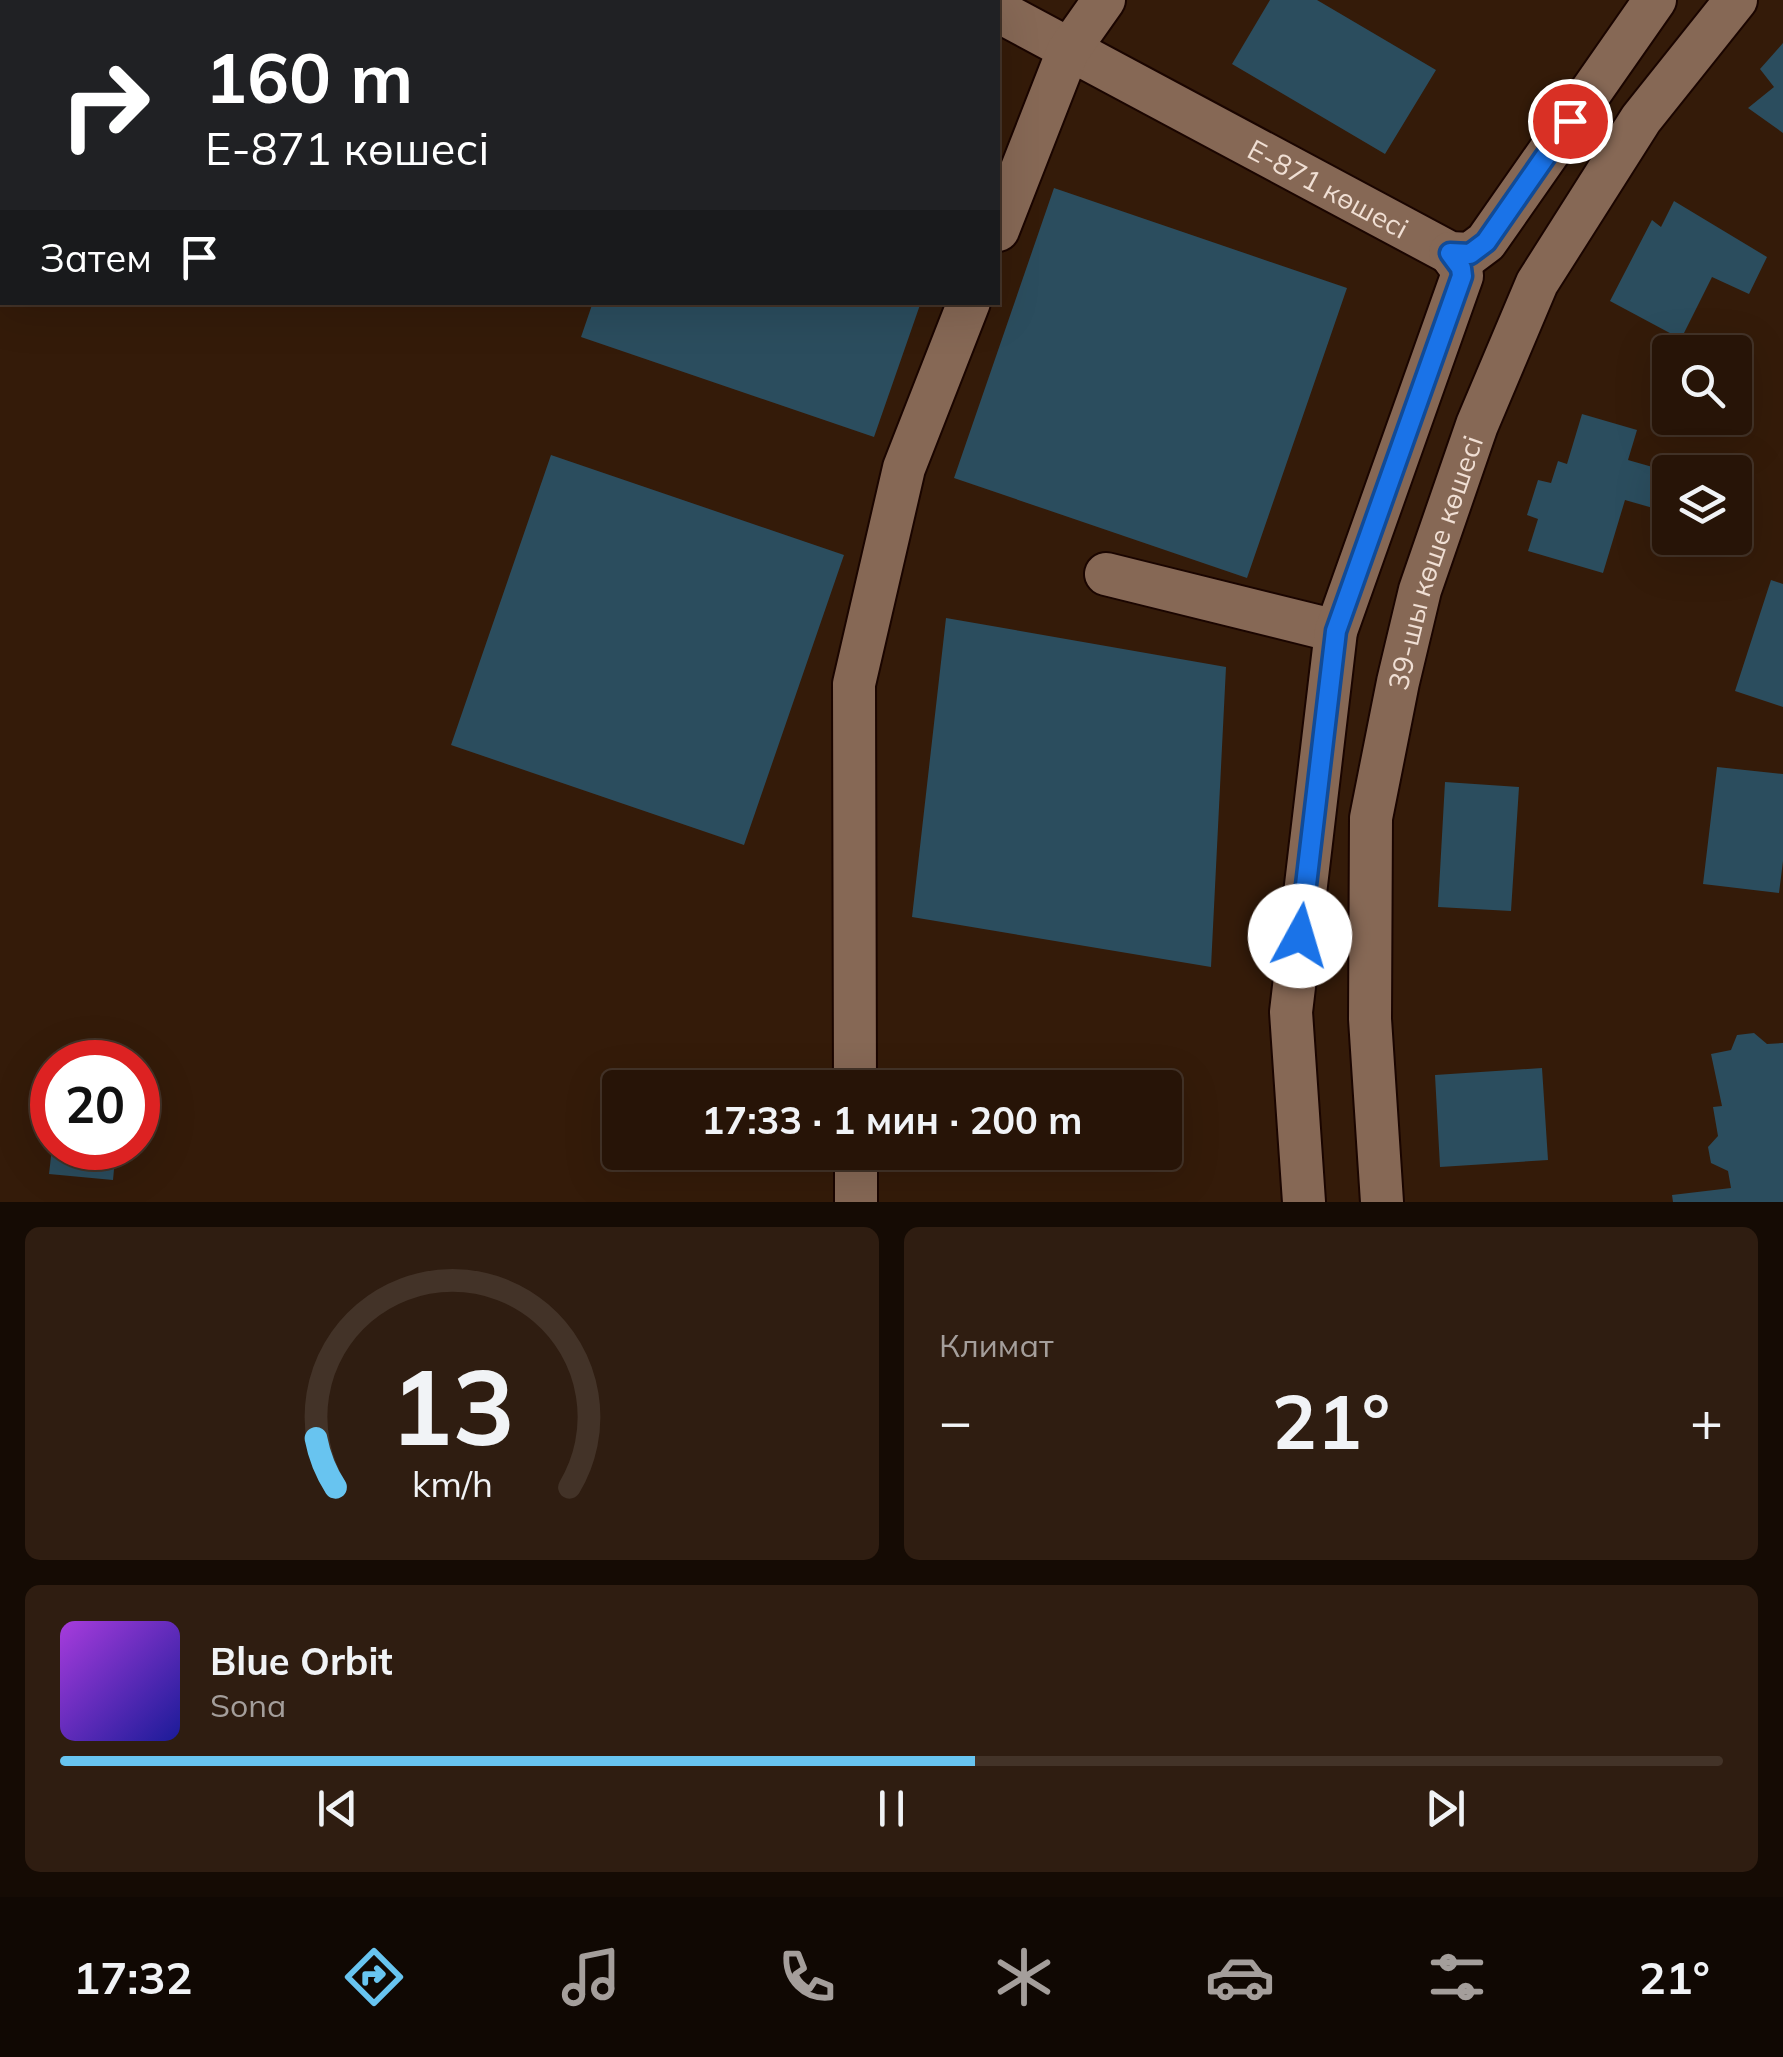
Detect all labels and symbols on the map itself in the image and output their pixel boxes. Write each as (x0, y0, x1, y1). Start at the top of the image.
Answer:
pin (1528, 79, 1613, 164)
street label: Е-871 көшесі (1242, 131, 1415, 245)
street label: 39-шы көше көшесі (1379, 431, 1490, 693)
position arrow (1248, 884, 1352, 988)
speed limit sign: 20 (30, 1040, 160, 1170)

